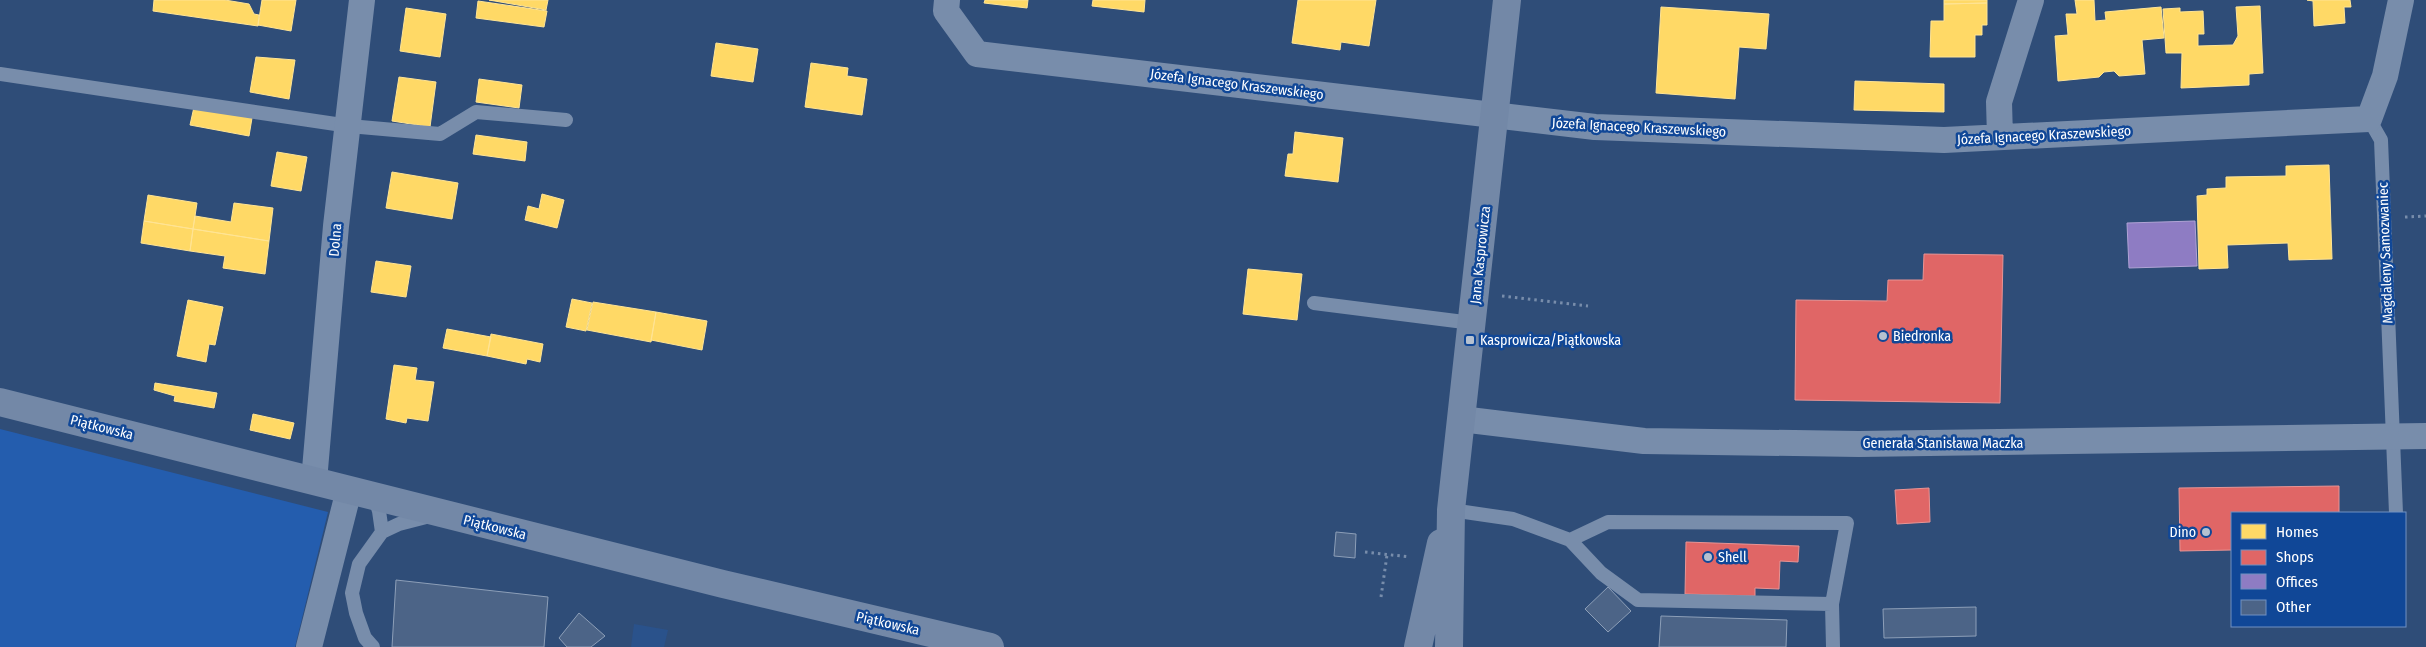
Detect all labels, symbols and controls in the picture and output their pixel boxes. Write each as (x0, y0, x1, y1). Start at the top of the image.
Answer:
street label: Józefa Ignacego Kraszewskiego (1149, 65, 1325, 104)
street label: Józefa Ignacego Kraszewskiego (1551, 114, 1727, 141)
street label: Józefa Ignacego Kraszewskiego (1956, 122, 2132, 149)
street label: Magdaleny Samozwaniec (2375, 182, 2396, 324)
street label: Jana Kasprowicza (1467, 205, 1494, 305)
street label: Dolna (326, 223, 345, 257)
place label: Biedronka (1893, 328, 1951, 345)
marker: Biedronka (1877, 330, 1889, 342)
place label: Kasprowicza/Piątkowska (1480, 332, 1621, 349)
marker: Kasprowicza/Piątkowska (1464, 334, 1476, 346)
street label: Piątkowska (69, 411, 135, 444)
street label: Generała Stanisława Maczka (1863, 435, 2024, 452)
street label: Piątkowska (462, 511, 528, 544)
legend (2231, 512, 2406, 627)
text: Homes (2276, 523, 2318, 541)
place label: Dino (2170, 524, 2196, 541)
marker: Dino (2200, 526, 2212, 538)
text: Shops (2276, 548, 2314, 566)
place label: Shell (1718, 549, 1747, 566)
marker: Shell (1702, 551, 1714, 563)
text: Offices (2276, 573, 2318, 591)
text: Other (2276, 598, 2312, 616)
street label: Piątkowska (855, 608, 921, 639)

